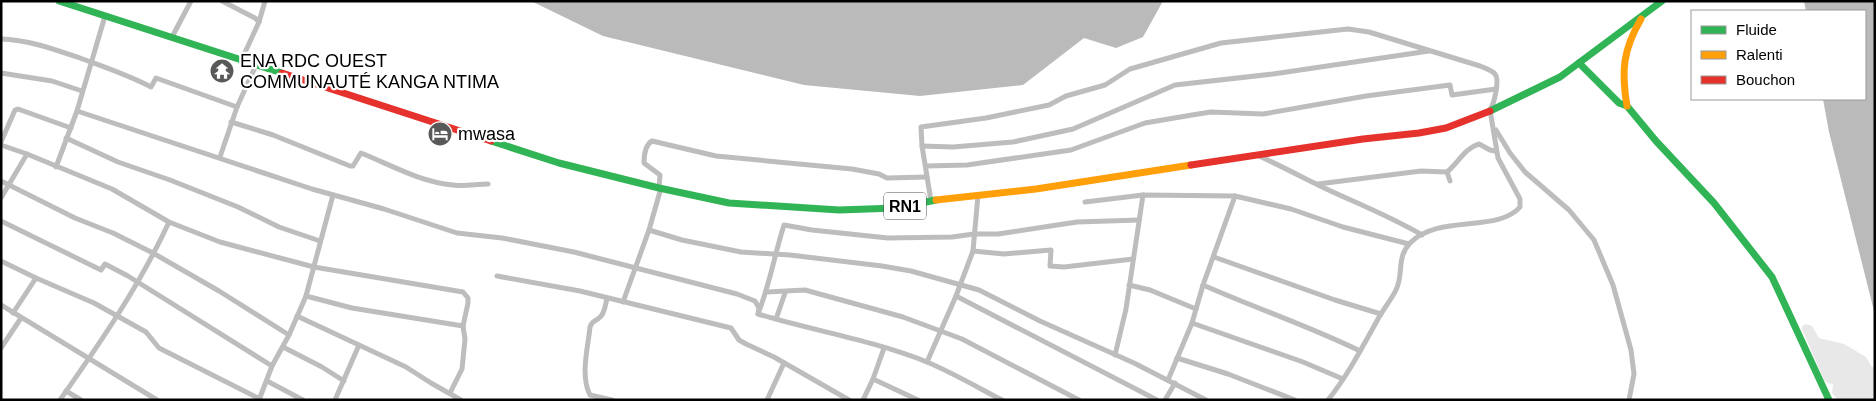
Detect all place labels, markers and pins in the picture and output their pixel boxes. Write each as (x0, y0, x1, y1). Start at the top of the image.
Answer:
place label: ENA RDC OUEST COMMUNAUTÉ KANGA NTIMA (240, 51, 499, 92)
temple icon: ENA RDC OUEST COMMUNAUTÉ KANGA NTIMA (209, 58, 235, 84)
hotel icon: mwasa (427, 121, 453, 147)
place label: mwasa (458, 124, 516, 144)

